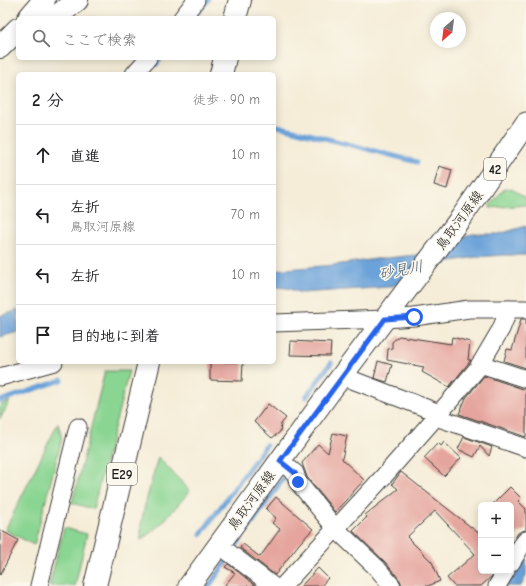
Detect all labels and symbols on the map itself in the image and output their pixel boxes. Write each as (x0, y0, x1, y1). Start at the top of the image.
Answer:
north arrow (430, 12, 466, 48)
road number: 42 (484, 158, 506, 180)
street label: 鳥取河原線 (432, 187, 487, 254)
water label: 砂見川 (377, 257, 425, 283)
route start (405, 308, 423, 326)
road number: E29 (107, 463, 137, 485)
street label: 鳥取河原線 (224, 467, 279, 534)
route end (289, 473, 307, 491)

